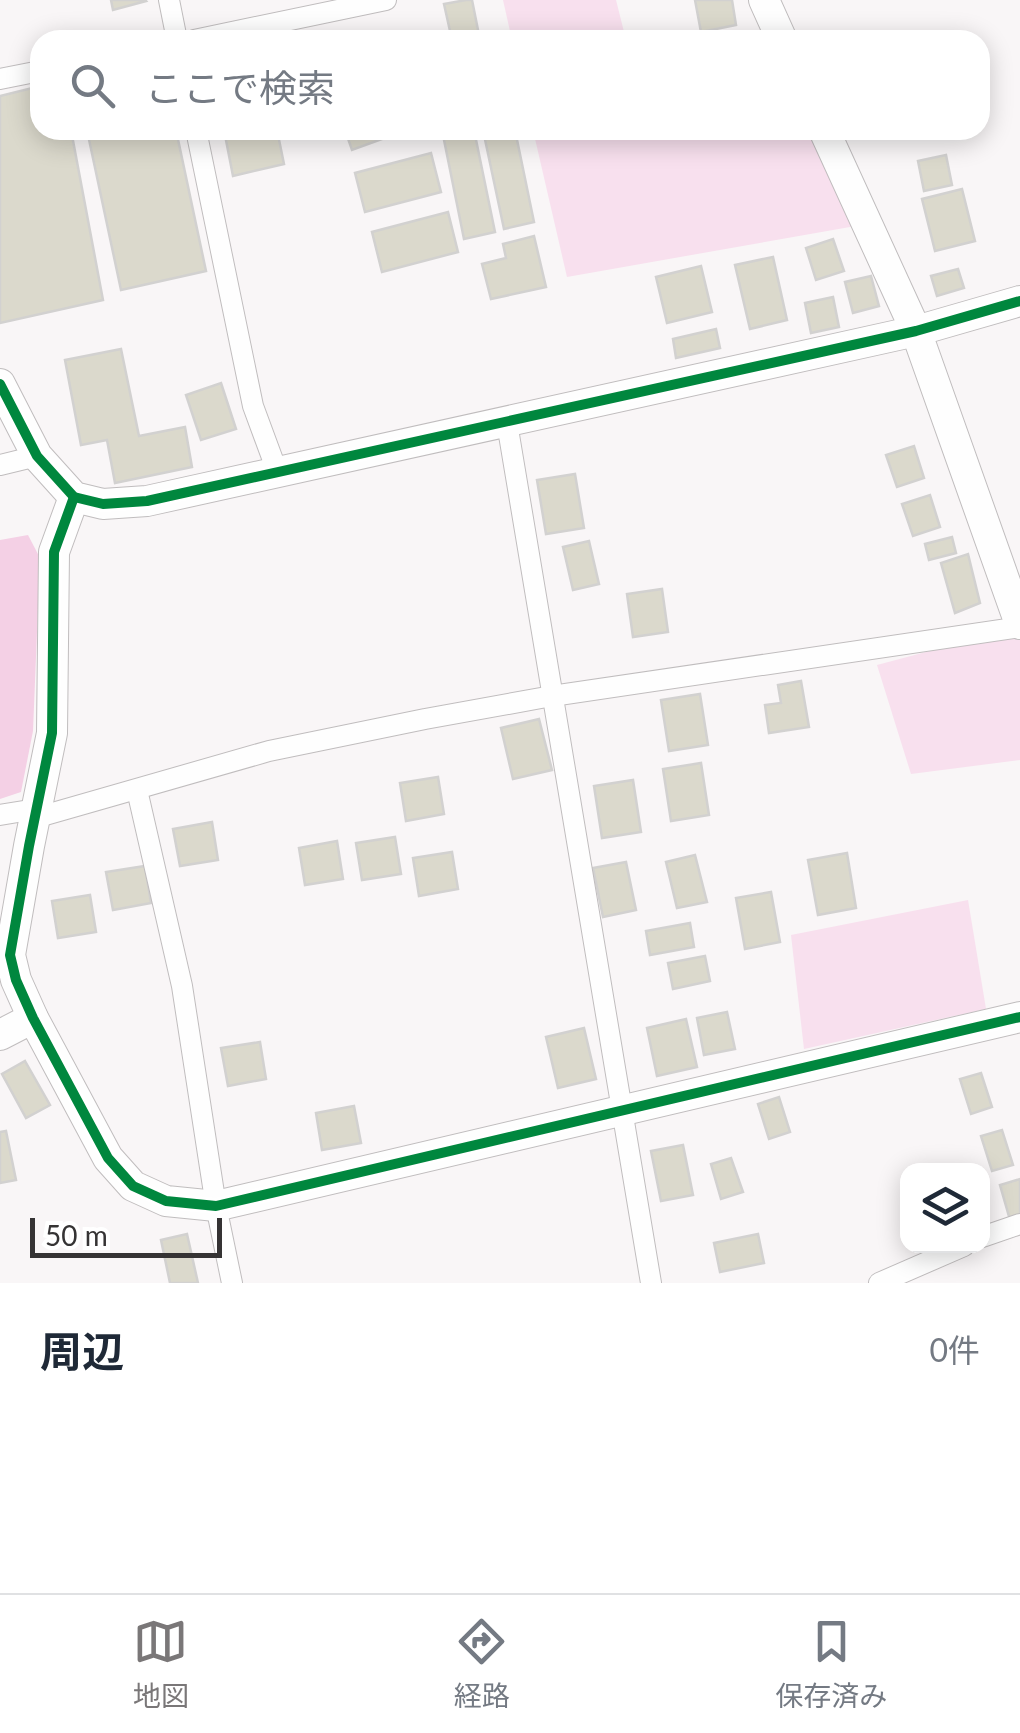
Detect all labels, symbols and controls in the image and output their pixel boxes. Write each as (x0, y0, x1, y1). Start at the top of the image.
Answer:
search box (30, 30, 990, 140)
icon: search (65, 58, 120, 113)
text: ここで検索 (145, 64, 335, 110)
map controls (900, 1163, 990, 1253)
button: layers (900, 1163, 990, 1253)
scale bar (30, 1213, 222, 1258)
text: 50 m (45, 1218, 108, 1252)
text: 周辺 (40, 1326, 124, 1376)
text: 0件 (929, 1330, 980, 1369)
tab: 地図 (133, 1614, 189, 1714)
tab: 経路 (454, 1614, 510, 1714)
tab: 保存済み (775, 1614, 887, 1714)

